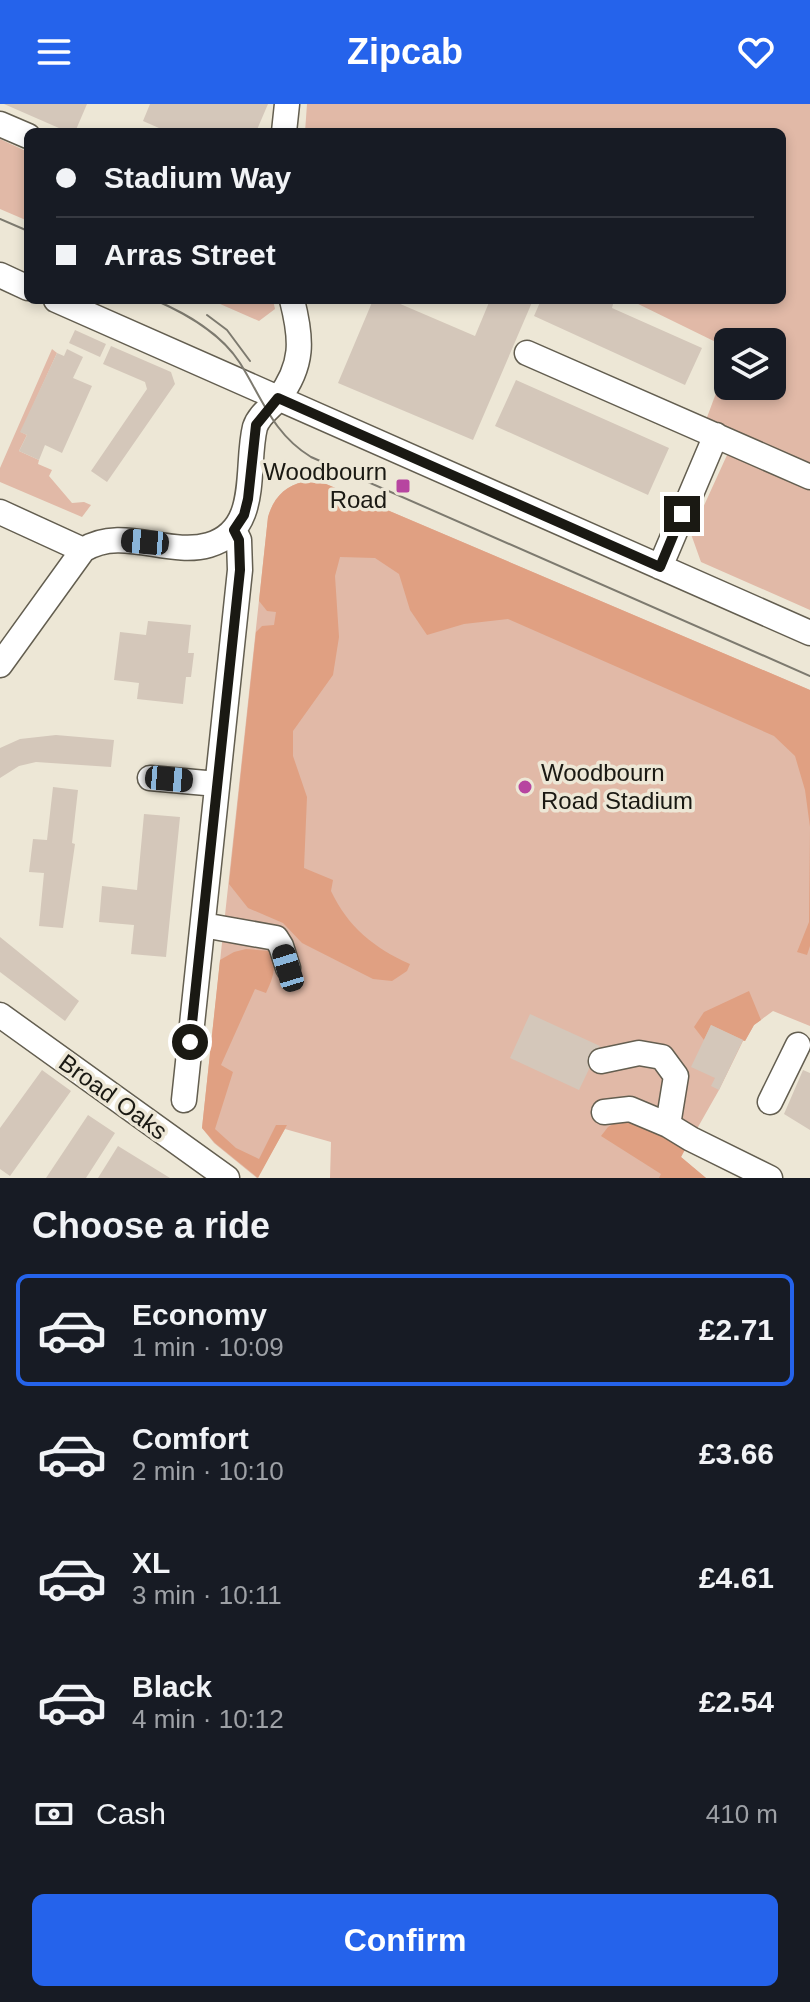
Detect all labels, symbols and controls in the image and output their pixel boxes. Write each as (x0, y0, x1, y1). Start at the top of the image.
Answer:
icon: menu (32, 30, 76, 74)
icon: heart (734, 30, 778, 74)
text: Zipcab (347, 31, 463, 72)
text: Stadium Way (104, 161, 291, 194)
text: Arras Street (104, 238, 276, 271)
map controls (714, 328, 786, 400)
button: layers (714, 328, 786, 400)
place label: Woodbourn Road (263, 458, 387, 513)
marker: Woodbourn Road (394, 477, 412, 495)
route end (664, 496, 700, 532)
car (120, 528, 170, 556)
place label: Woodbourn Road Stadium (541, 759, 693, 814)
car (144, 765, 194, 793)
marker: Woodbourn Road Stadium (516, 778, 534, 796)
car (270, 942, 306, 994)
route start (172, 1024, 208, 1060)
street label: Broad Oaks (54, 1048, 172, 1145)
text: Choose a ride (32, 1205, 270, 1246)
icon: car (36, 1294, 108, 1366)
text: Economy (132, 1298, 267, 1331)
text: £2.71 (699, 1313, 774, 1346)
text: 1 min · 10:09 (132, 1332, 284, 1362)
icon: car (36, 1418, 108, 1490)
text: Comfort (132, 1422, 249, 1455)
text: £3.66 (699, 1437, 774, 1470)
text: 2 min · 10:10 (132, 1456, 284, 1486)
icon: car (36, 1542, 108, 1614)
text: XL (132, 1546, 170, 1579)
text: £4.61 (699, 1561, 774, 1594)
text: 3 min · 10:11 (132, 1580, 282, 1610)
icon: car (36, 1666, 108, 1738)
text: Black (132, 1670, 212, 1703)
text: £2.54 (699, 1685, 774, 1718)
text: 4 min · 10:12 (132, 1704, 284, 1734)
icon: cash (32, 1792, 76, 1836)
text: Cash (96, 1797, 166, 1830)
text: 410 m (706, 1799, 778, 1829)
button: Confirm (32, 1894, 778, 1986)

